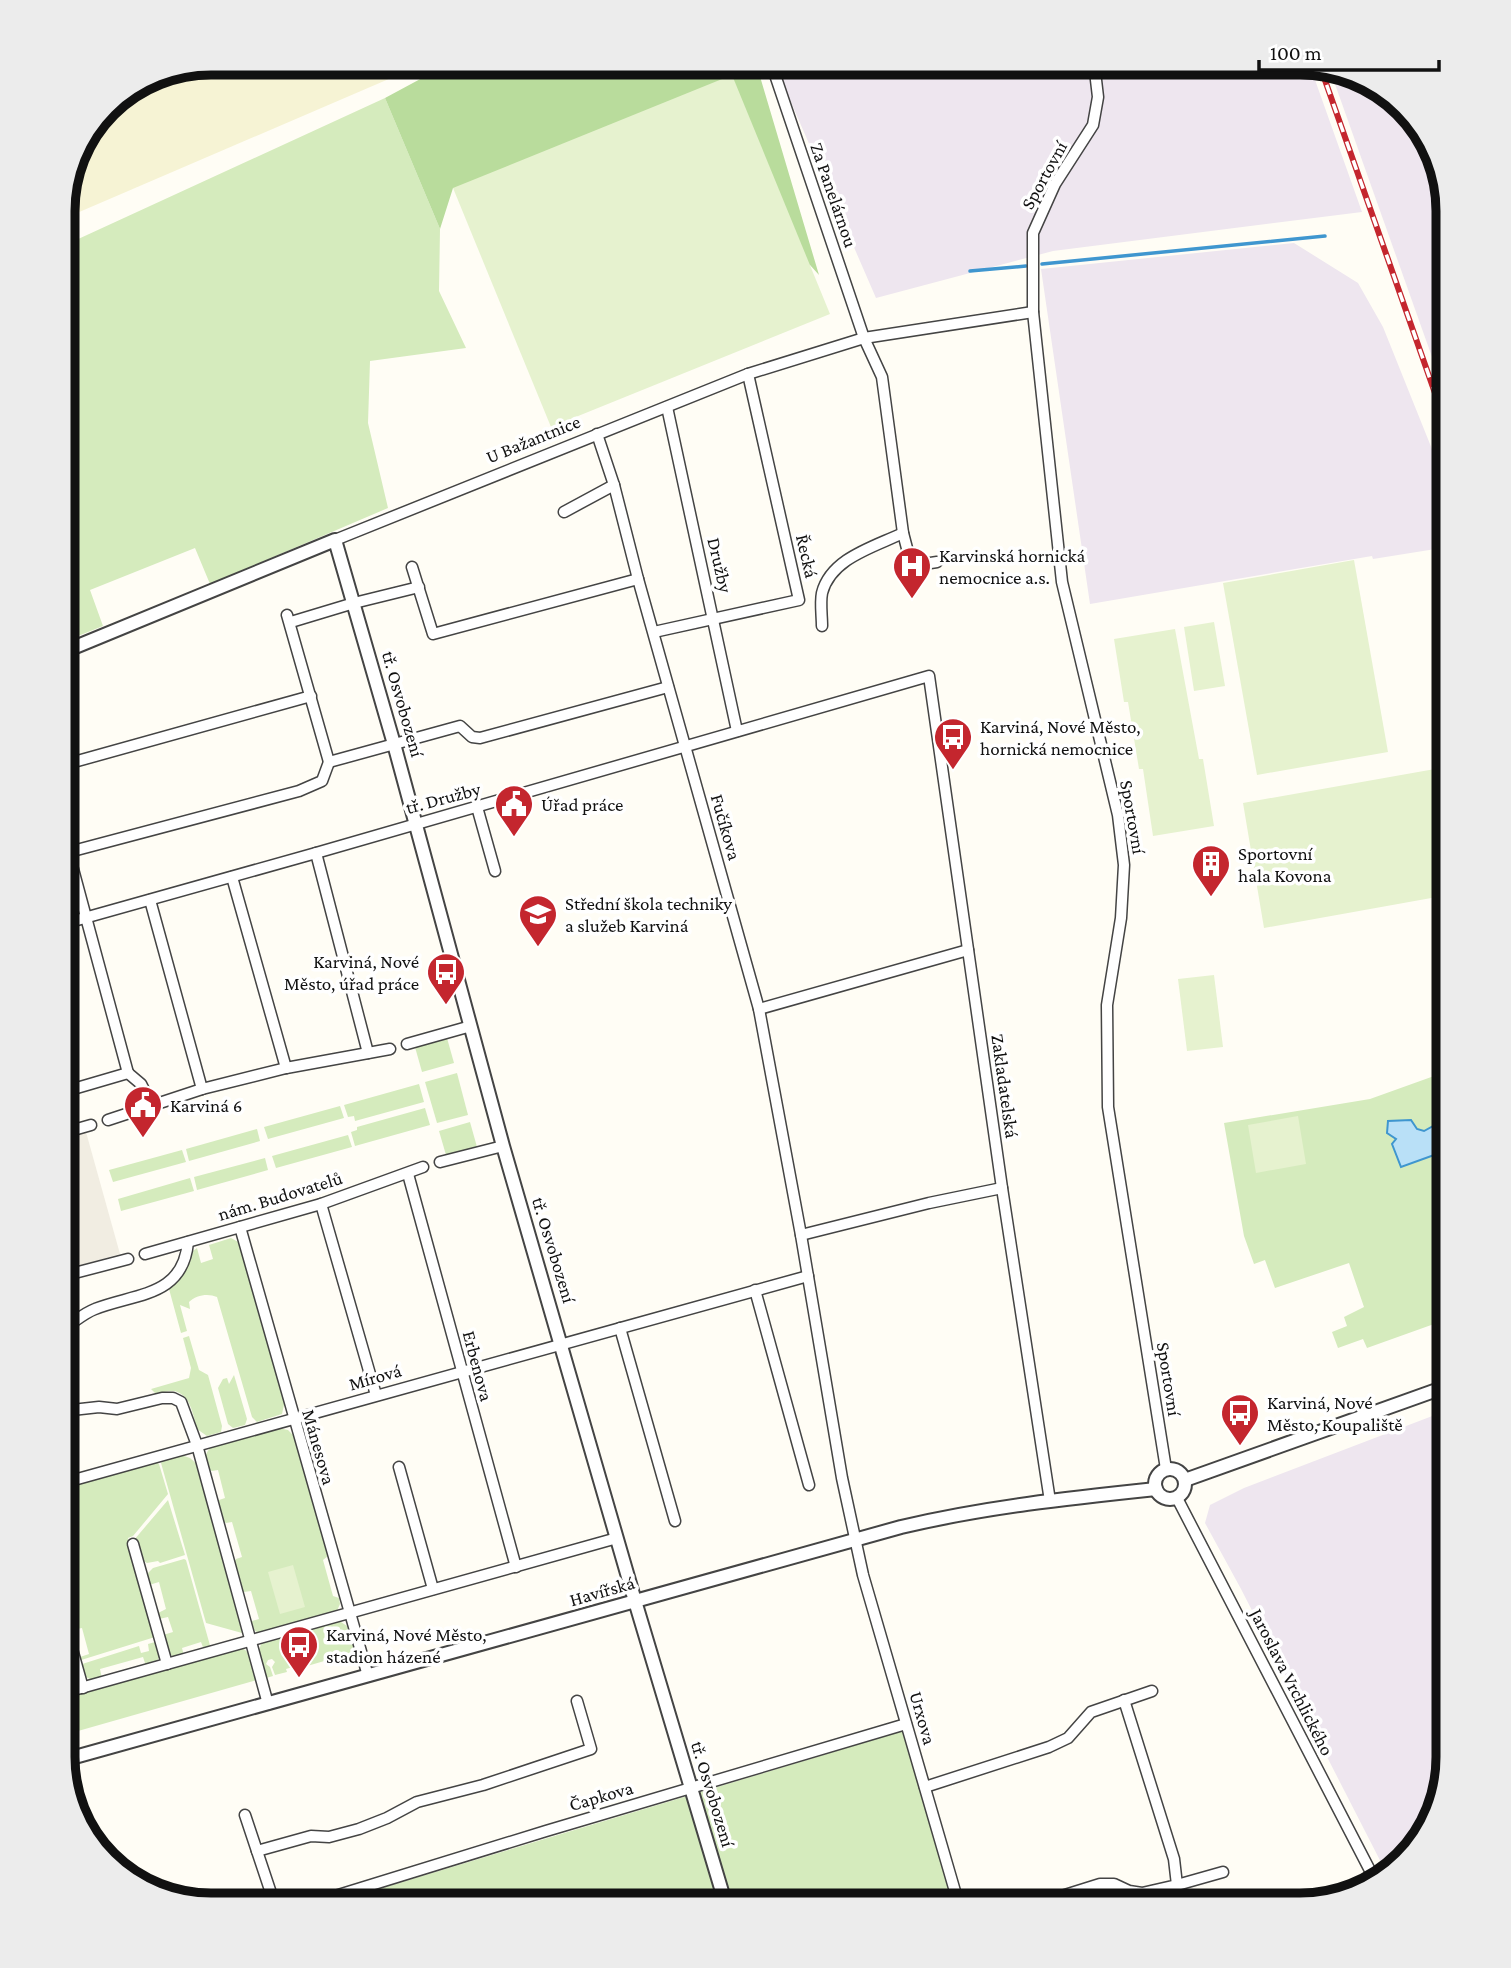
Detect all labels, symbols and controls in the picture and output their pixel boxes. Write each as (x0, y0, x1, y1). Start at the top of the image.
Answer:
scale bar (1259, 28, 1439, 72)
text: 100 m (1270, 41, 1322, 65)
street label: Sportovní (1017, 136, 1072, 213)
street label: Za Panelárnou (806, 140, 862, 250)
street label: U Bažantnice (483, 411, 583, 467)
street label: Řecká (792, 532, 822, 580)
street label: Družby (703, 535, 737, 595)
hospital icon: Karvinská hornická nemocnice a.s. (891, 545, 933, 600)
place label: Karvinská hornická nemocnice a.s. (939, 545, 1085, 588)
street label: tř. Osvobození (378, 648, 428, 760)
bus stop icon: Karviná, Nové Město, hornická nemocnice (932, 716, 974, 771)
place label: Karviná, Nové Město, hornická nemocnice (980, 716, 1140, 759)
street label: tř. Družby (403, 778, 483, 818)
street label: Sportovní (1116, 778, 1150, 857)
public building icon: Úřad práce (493, 783, 535, 838)
street label: Fučíkova (707, 792, 745, 863)
place label: Úřad práce (541, 794, 623, 815)
building icon: Sportovní hala Kovona (1190, 843, 1232, 898)
place label: Sportovní hala Kovona (1238, 843, 1332, 886)
school or university icon: Střední škola techniky a služeb Karviná (517, 893, 559, 948)
place label: Střední škola techniky a služeb Karviná (565, 893, 732, 936)
place label: Karviná, Nové Město, úřad práce (284, 951, 419, 994)
bus stop icon: Karviná, Nové Město, úřad práce (425, 951, 467, 1006)
street label: Zakladatelská (987, 1033, 1023, 1140)
public building icon: Karviná 6 (122, 1084, 164, 1139)
place label: Karviná 6 (170, 1095, 242, 1116)
street label: nám. Budovatelů (215, 1167, 345, 1225)
street label: tř. Osvobození (528, 1195, 580, 1306)
street label: Erbenova (459, 1328, 498, 1404)
street label: Sportovní (1153, 1341, 1185, 1418)
street label: Mírová (346, 1359, 404, 1395)
bus stop icon: Karviná, Nové Město, Koupaliště (1219, 1392, 1261, 1447)
place label: Karviná, Nové Město, Koupaliště (1267, 1392, 1403, 1435)
street label: Mánesova (298, 1407, 340, 1487)
street label: Havířská (567, 1572, 637, 1610)
street label: Jaroslava Vrchlického (1245, 1603, 1338, 1759)
bus stop icon: Karviná, Nové Město, stadion házené (278, 1624, 320, 1679)
place label: Karviná, Nové Město, stadion házené (326, 1624, 486, 1667)
street label: Urxova (905, 1689, 941, 1747)
street label: tř. Osvobození (687, 1739, 739, 1850)
street label: Čapkova (567, 1777, 636, 1815)

